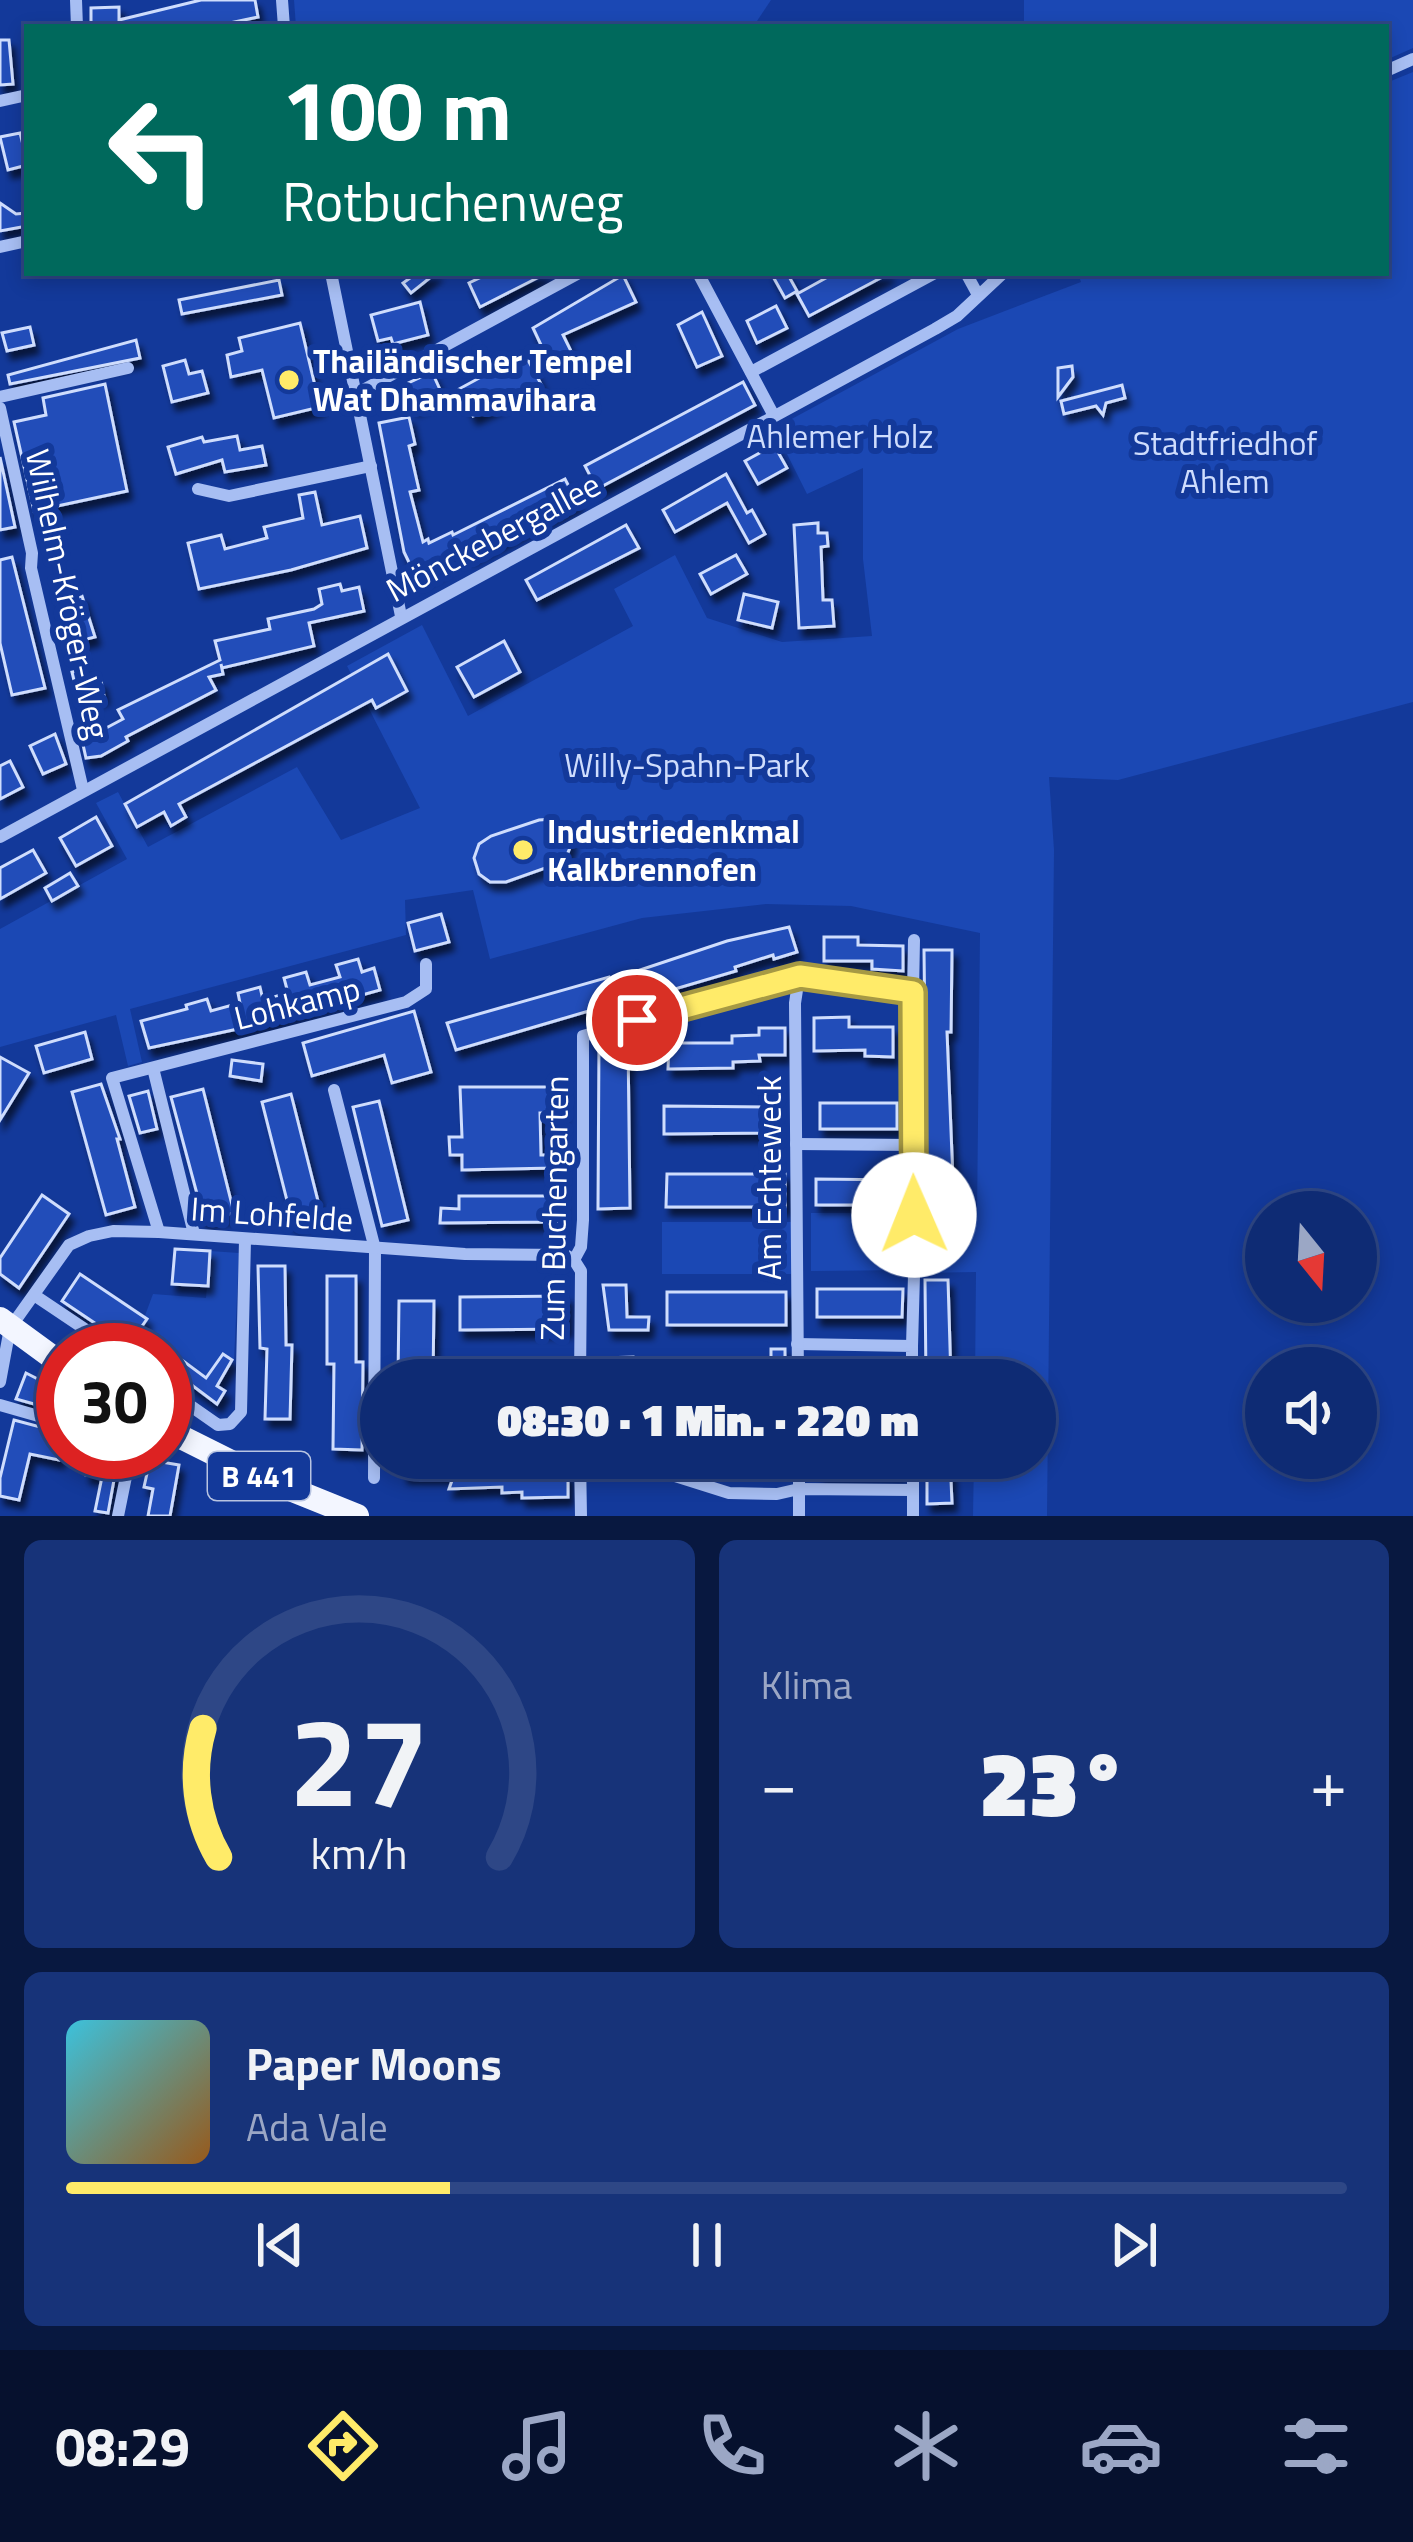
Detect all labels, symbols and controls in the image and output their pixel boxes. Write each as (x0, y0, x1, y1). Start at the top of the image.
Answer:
text: 100 m (282, 45, 512, 173)
icon: left (84, 72, 240, 228)
text: Rotbuchenweg (282, 160, 624, 242)
place label: Thailändischer Tempel Wat Dhammavihara (313, 336, 633, 424)
marker: Thailändischer Tempel Wat Dhammavihara (276, 367, 302, 393)
park label: Ahlemer Holz (747, 411, 933, 461)
park label: Stadtfriedhof Ahlem (1133, 418, 1317, 506)
street label: Wilhelm-Kröger-Weg (13, 445, 123, 743)
street label: Mönckebergallee (377, 459, 609, 615)
park label: Willy-Spahn-Park (564, 740, 810, 790)
place label: Industriedenkmal Kalkbrennofen (547, 806, 800, 894)
marker: Industriedenkmal Kalkbrennofen (510, 837, 536, 863)
street label: Lohkamp (229, 963, 365, 1043)
pin (586, 969, 688, 1071)
icon: arrive (604, 987, 670, 1053)
street label: Zum Buchengarten (527, 1075, 581, 1341)
street label: Am Echteweck (744, 1076, 794, 1280)
position arrow (851, 1152, 977, 1278)
street label: Im Lohfelde (189, 1183, 355, 1245)
north arrow (1245, 1191, 1377, 1323)
map controls (1245, 1191, 1377, 1479)
speed limit sign: 30 (36, 1323, 192, 1479)
button: sound (1245, 1347, 1377, 1479)
text: 08:30 · 1 Min. · 220 m (497, 1385, 919, 1453)
road number: B 441 (208, 1452, 310, 1500)
text: Klima (761, 1655, 852, 1714)
text: 27 (289, 1665, 429, 1854)
text: 23° (980, 1714, 1128, 1851)
text: − (761, 1732, 797, 1833)
text: + (1310, 1732, 1347, 1833)
text: km/h (311, 1820, 408, 1886)
text: Paper Moons (246, 2029, 502, 2097)
text: Ada Vale (246, 2097, 388, 2156)
icon: previous (247, 2212, 313, 2278)
icon: pause (674, 2212, 740, 2278)
icon: next (1101, 2212, 1167, 2278)
icon: directions (301, 2404, 385, 2488)
icon: music (495, 2404, 579, 2488)
icon: phone (690, 2404, 774, 2488)
icon: climate (884, 2404, 968, 2488)
icon: car (1079, 2404, 1163, 2488)
icon: filters (1274, 2404, 1358, 2488)
text: 08:29 (55, 2405, 190, 2487)

